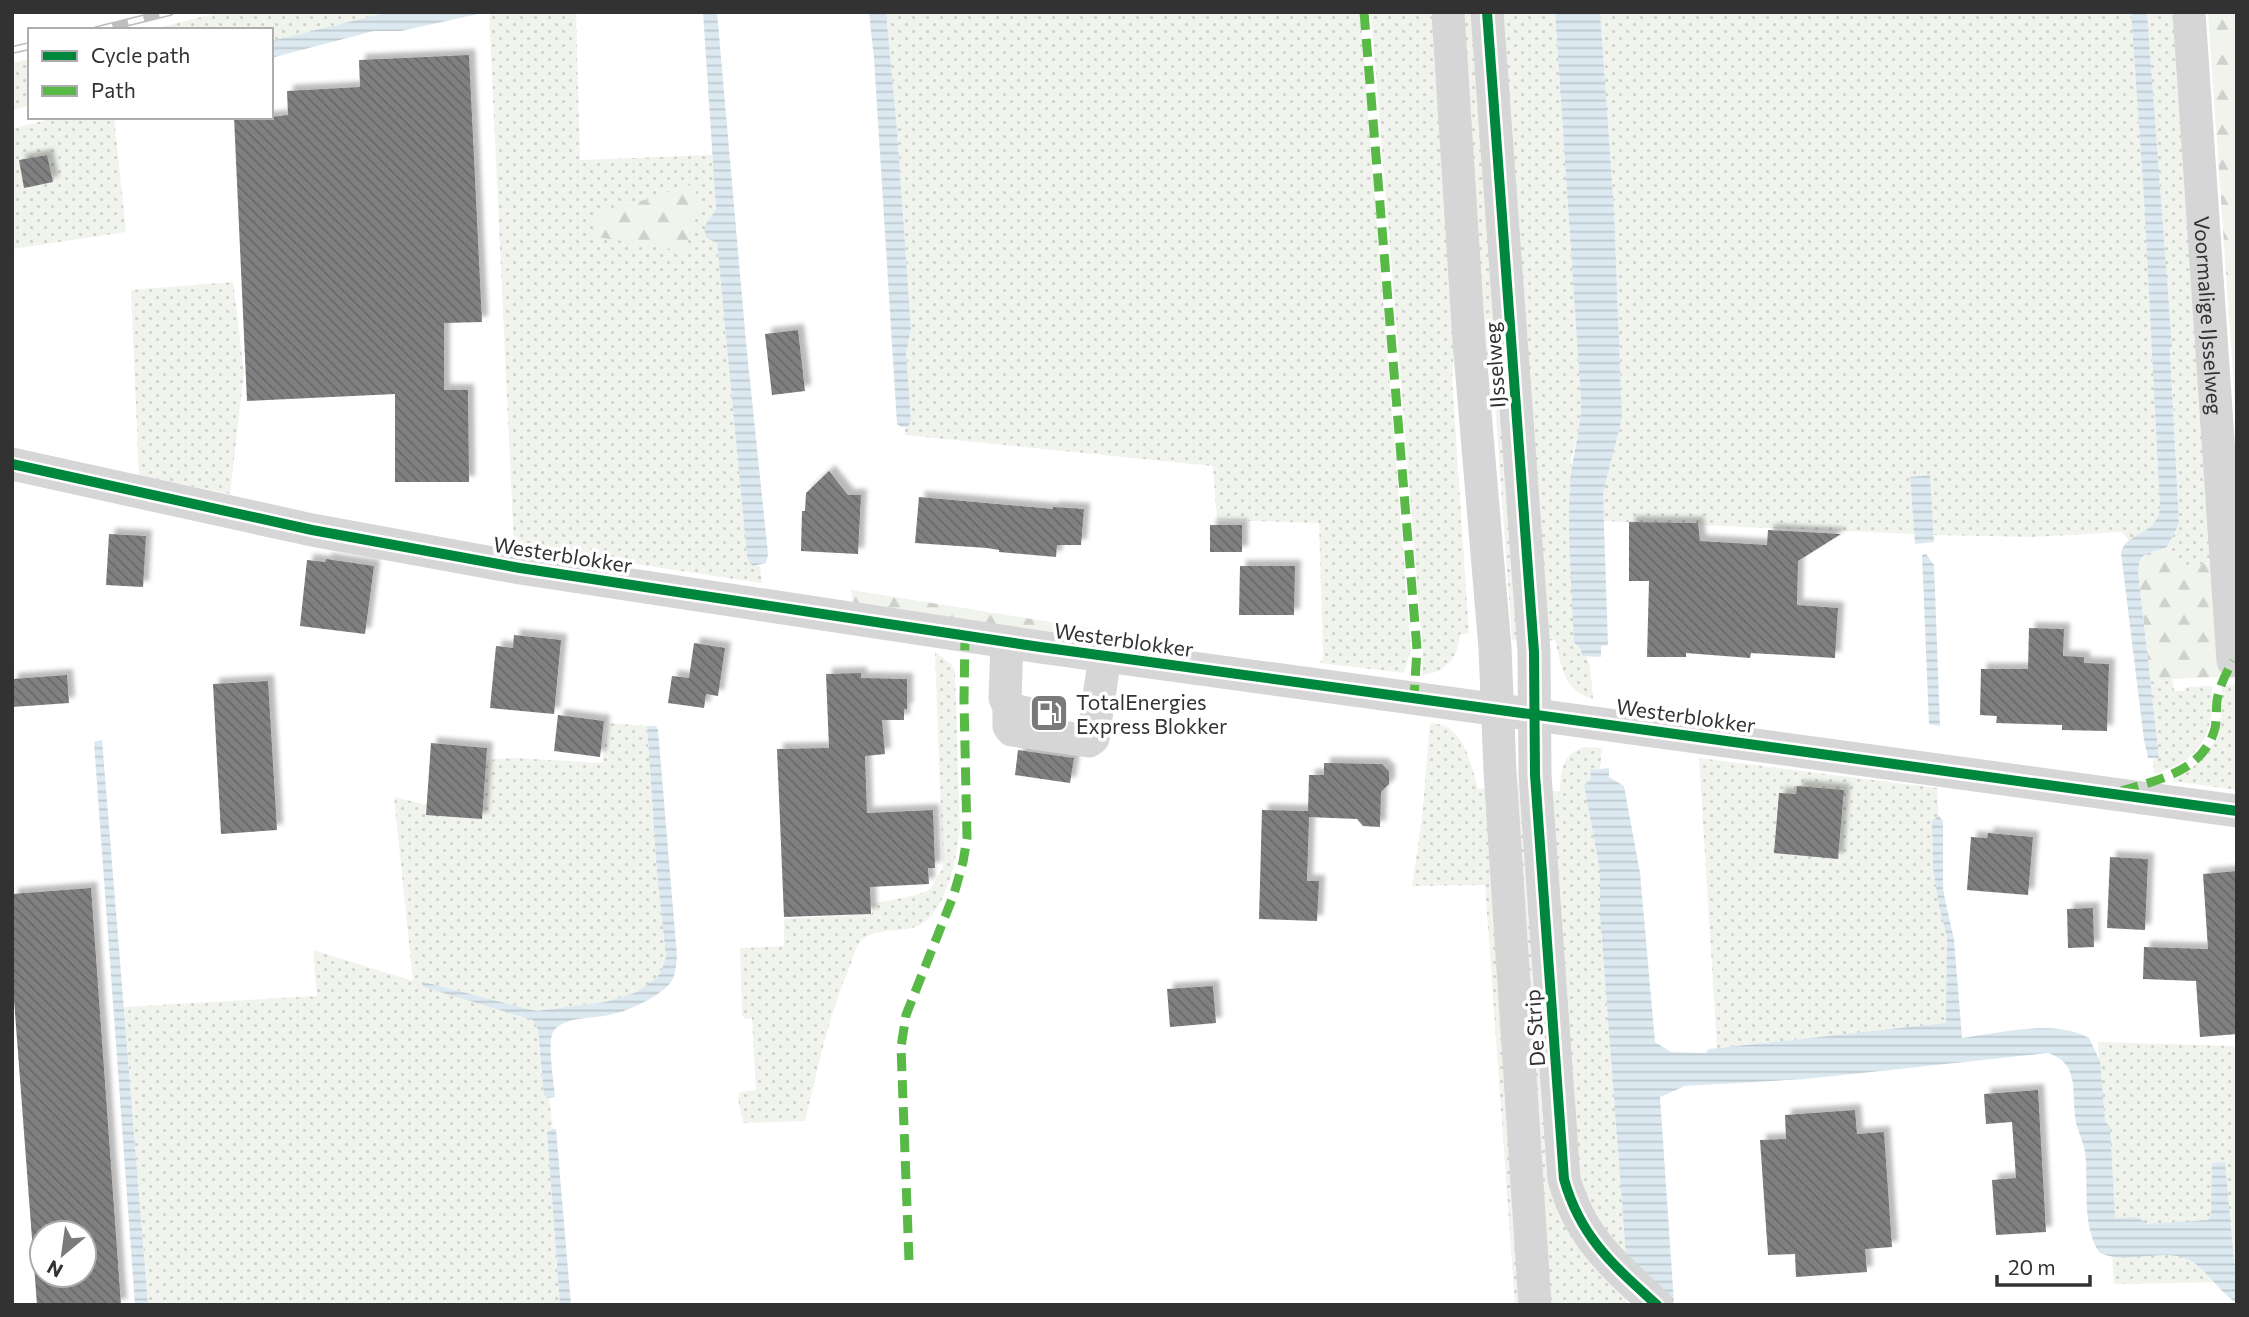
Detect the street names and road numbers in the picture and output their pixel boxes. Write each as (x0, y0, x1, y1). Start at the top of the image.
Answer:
street label: Voormalige IJsselweg (2190, 215, 2229, 416)
street label: IJsselweg (1479, 321, 1509, 409)
street label: Westerblokker (492, 531, 634, 577)
street label: Westerblokker (1053, 617, 1195, 661)
street label: Westerblokker (1615, 693, 1757, 737)
street label: De Strip (1519, 988, 1549, 1068)

